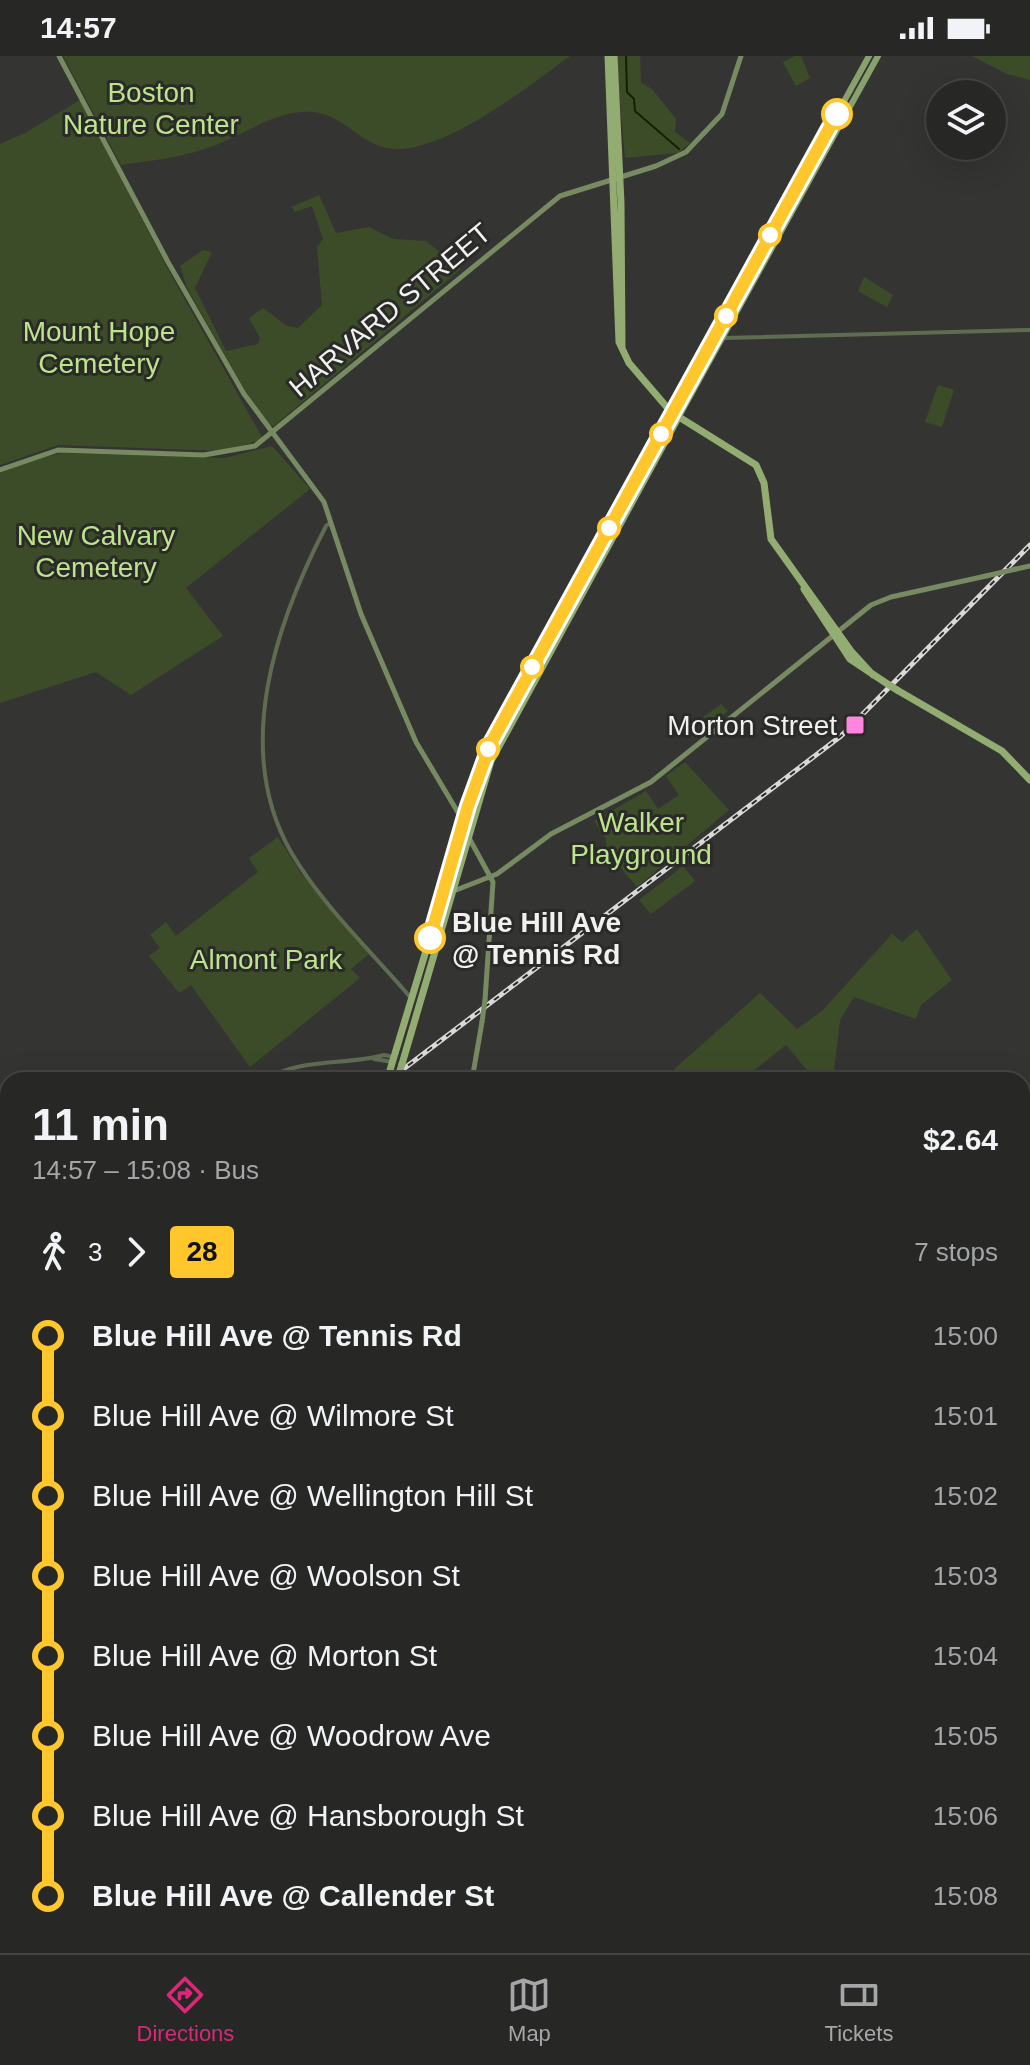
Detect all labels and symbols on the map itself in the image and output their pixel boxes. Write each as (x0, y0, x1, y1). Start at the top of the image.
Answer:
park label: Boston Nature Center (63, 77, 239, 140)
unlabelled marker (822, 99, 852, 129)
street label: HARVARD STREET (283, 217, 497, 403)
unlabelled marker (759, 224, 781, 246)
unlabelled marker (715, 305, 737, 327)
park label: Mount Hope Cemetery (23, 316, 175, 379)
unlabelled marker (650, 423, 672, 445)
unlabelled marker (598, 517, 620, 539)
park label: New Calvary Cemetery (17, 520, 175, 583)
unlabelled marker (521, 656, 543, 678)
place label: Morton Street (667, 710, 837, 741)
marker: Morton Street (844, 714, 866, 736)
unlabelled marker (477, 738, 499, 760)
park label: Walker Playground (570, 807, 712, 870)
place label: Blue Hill Ave @ Tennis Rd (452, 907, 621, 970)
marker: Blue Hill Ave @ Tennis Rd (415, 923, 445, 953)
park label: Almont Park (190, 944, 343, 975)

